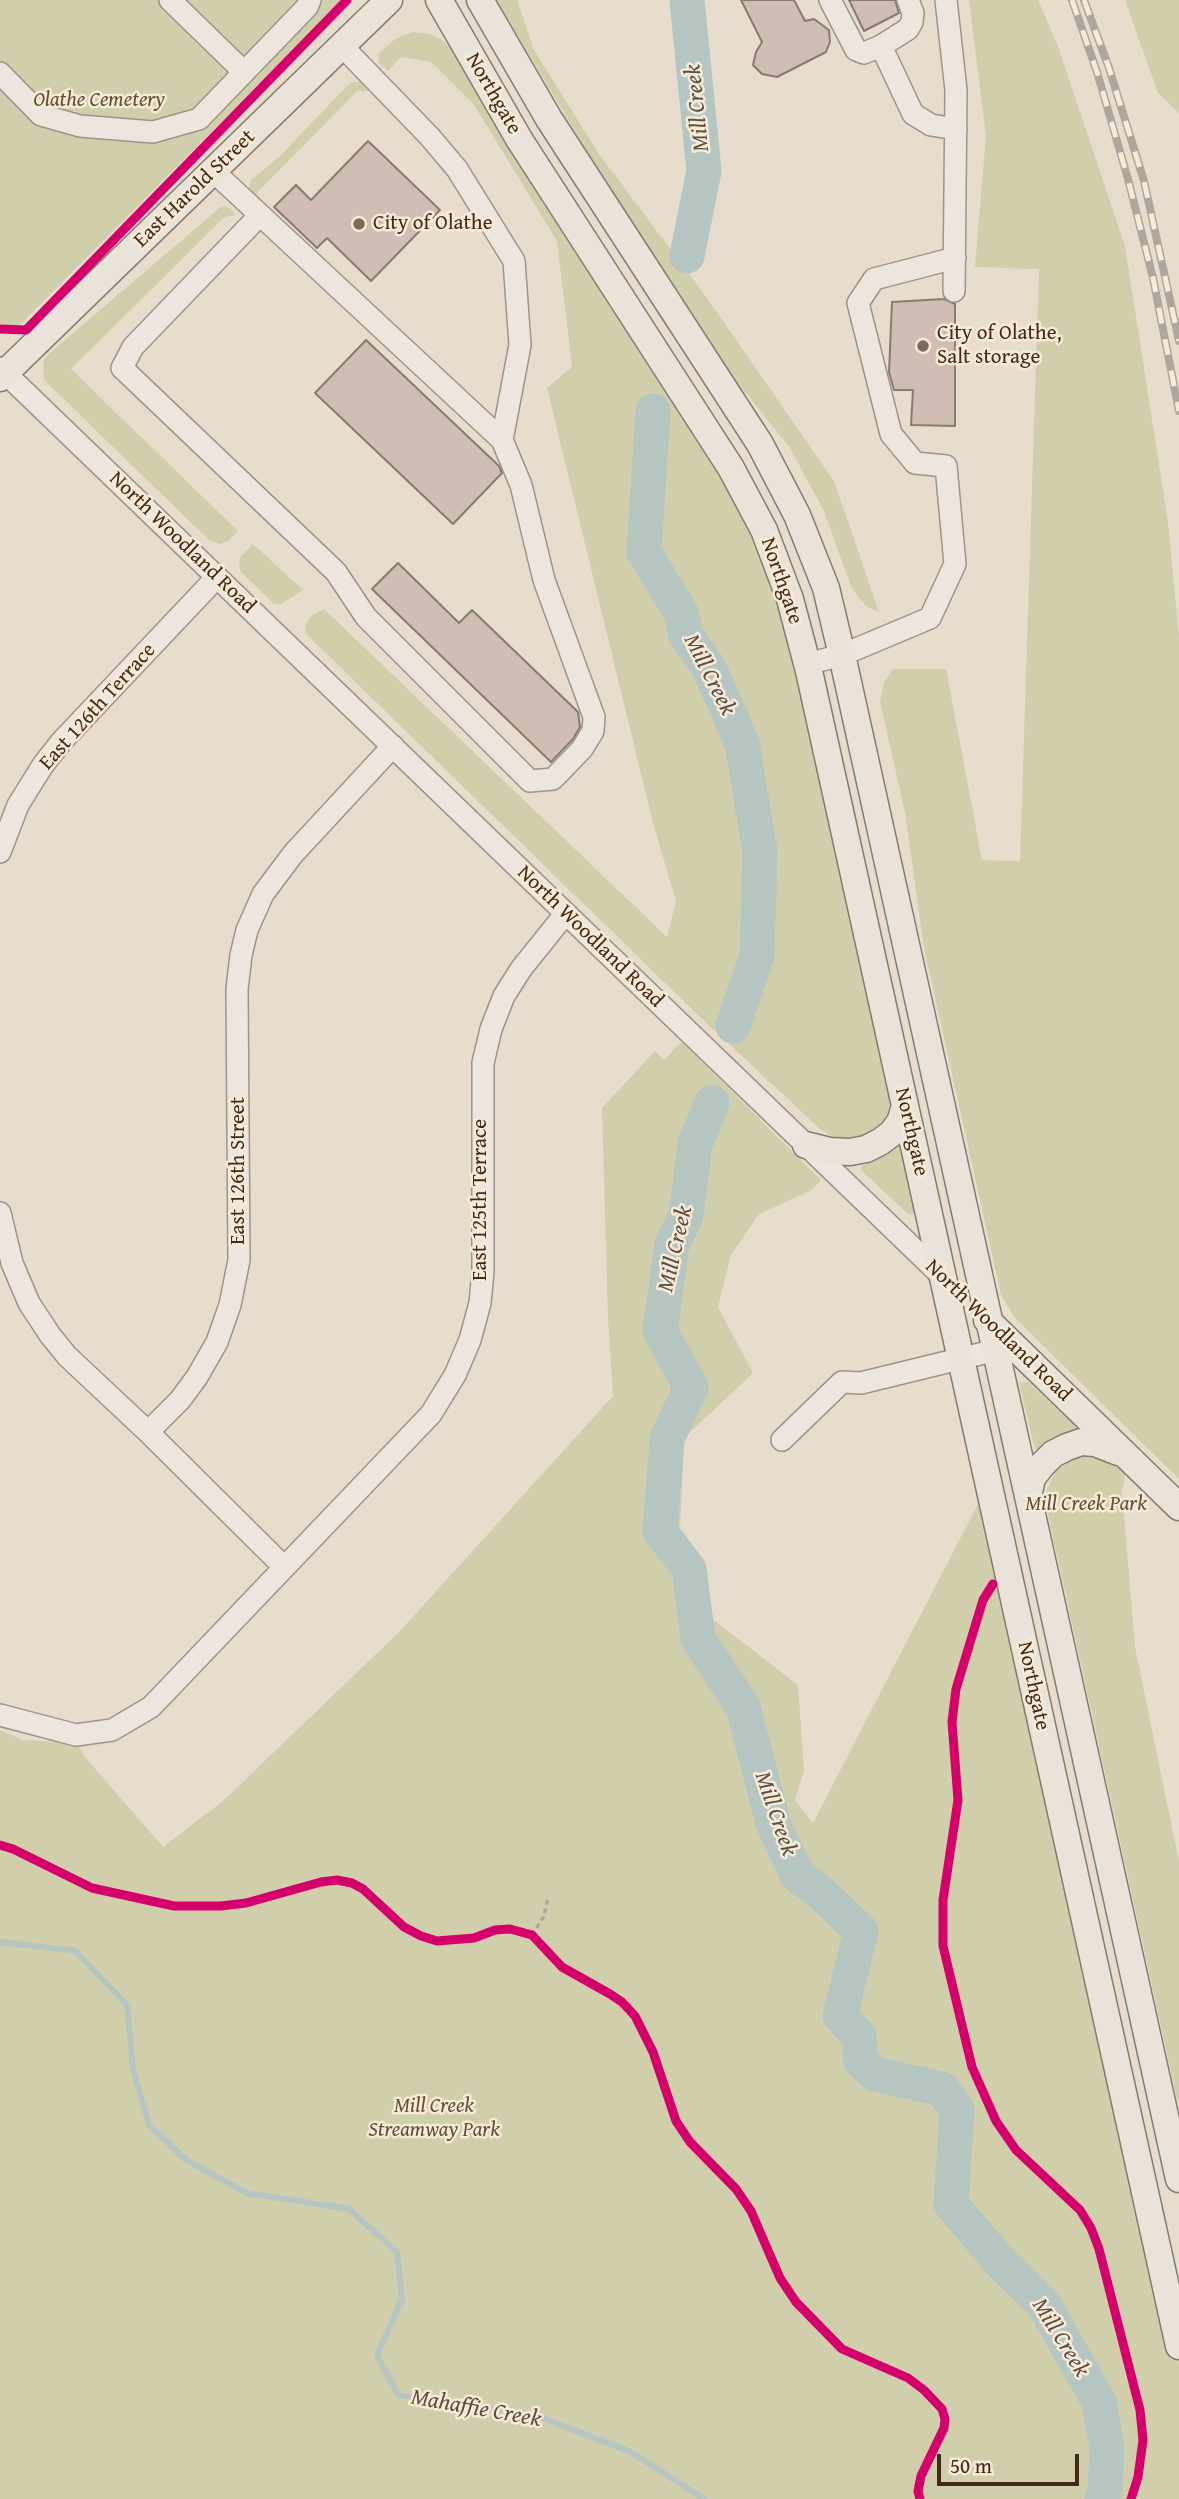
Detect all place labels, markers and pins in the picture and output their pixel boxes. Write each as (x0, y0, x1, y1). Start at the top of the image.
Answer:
place label: City of Olathe (373, 211, 493, 237)
marker: City of Olathe (351, 216, 367, 232)
place label: City of Olathe, Salt storage (937, 321, 1062, 371)
marker: City of Olathe, Salt storage (915, 338, 931, 354)

